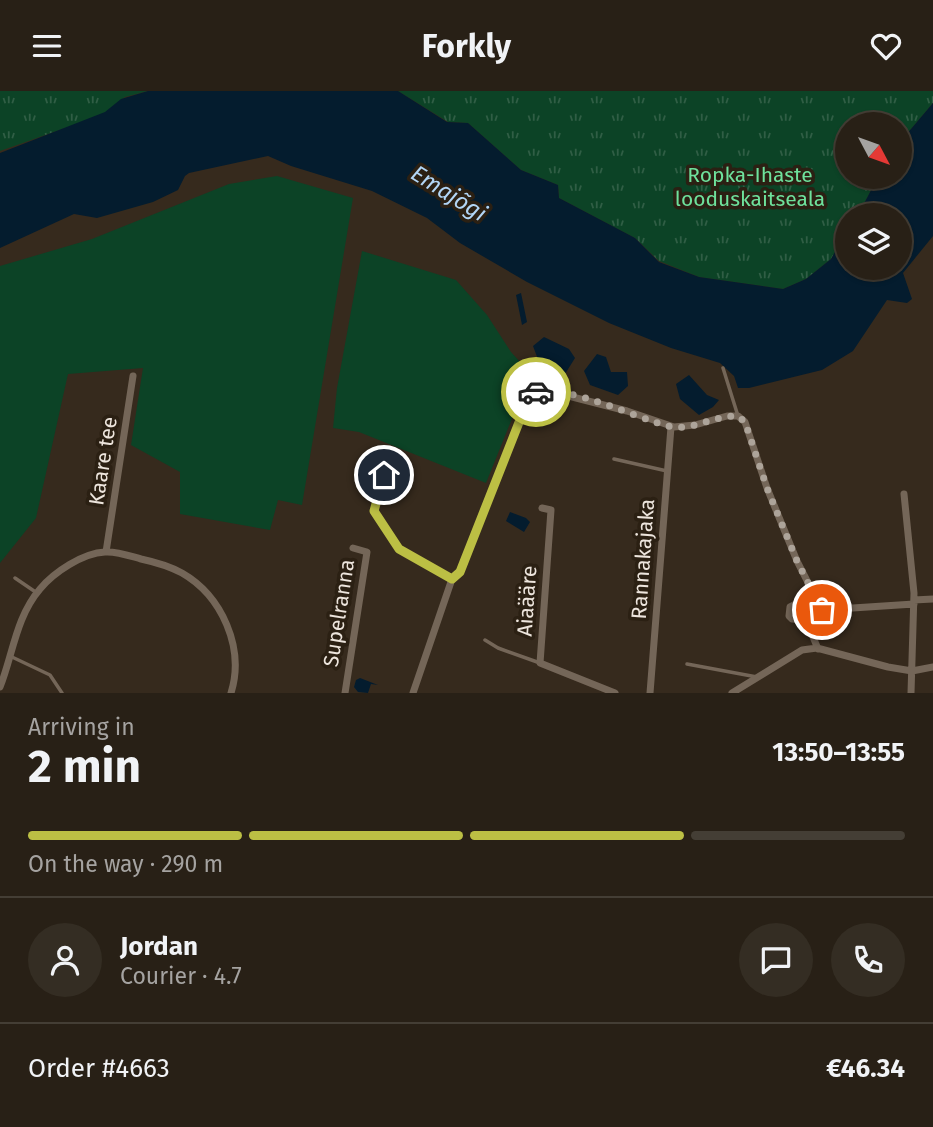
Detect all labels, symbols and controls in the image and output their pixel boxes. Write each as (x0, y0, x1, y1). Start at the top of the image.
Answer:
icon: menu (28, 27, 66, 65)
text: Forkly (422, 27, 511, 65)
icon: heart (867, 27, 905, 65)
north arrow (835, 112, 912, 189)
map controls (835, 112, 912, 280)
water label: Emajõgi (406, 159, 493, 227)
park label: Ropka-Ihaste looduskaitseala (675, 162, 825, 212)
button: layers (835, 203, 912, 280)
courier (501, 357, 571, 427)
icon: car (517, 373, 555, 411)
street label: Kaare tee (83, 415, 123, 507)
pin (354, 445, 414, 505)
icon: home (365, 456, 403, 494)
street label: Rannakajaka (626, 498, 660, 620)
street label: Supelranna (318, 557, 360, 669)
street label: Aiaääre (512, 565, 542, 637)
pin (792, 580, 852, 640)
icon: bag (803, 591, 841, 629)
text: Arriving in (28, 713, 135, 741)
text: 13:50–13:55 (772, 737, 905, 768)
text: 2 min (28, 739, 141, 794)
text: On the way · 290 m (28, 850, 223, 878)
button: person (28, 923, 102, 997)
button: chat (739, 923, 813, 997)
button: phone (831, 923, 905, 997)
text: Jordan (120, 931, 198, 962)
text: Courier · 4.7 (120, 962, 242, 990)
text: Order #4663 (28, 1053, 170, 1084)
text: €46.34 (826, 1053, 905, 1084)

